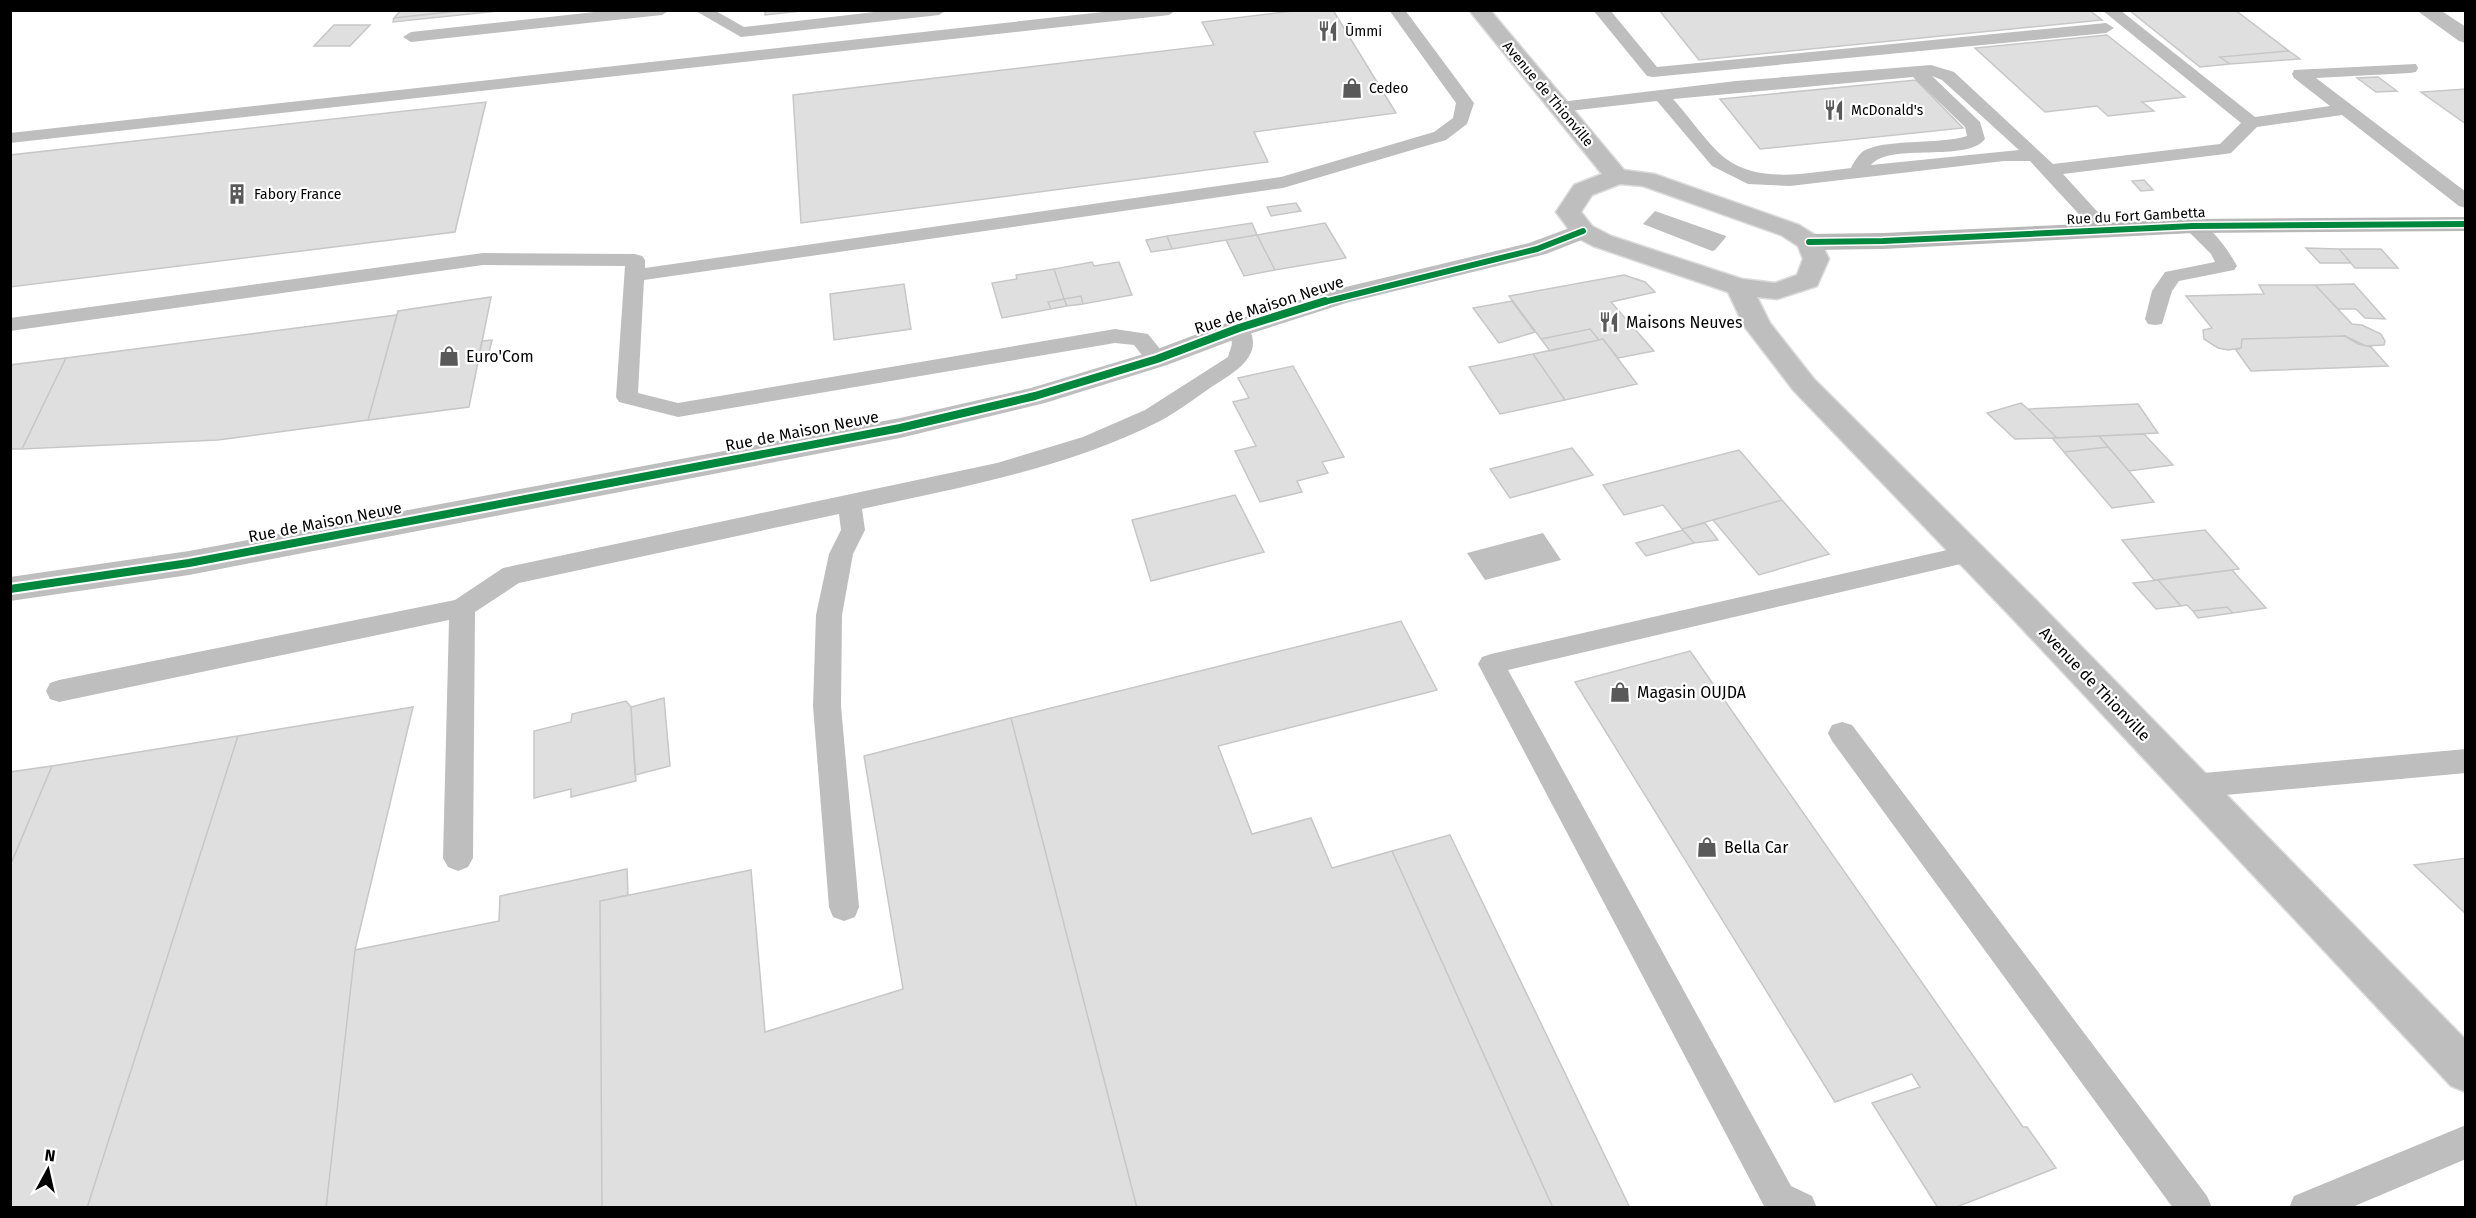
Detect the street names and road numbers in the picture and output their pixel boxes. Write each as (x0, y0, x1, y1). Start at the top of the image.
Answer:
street label: Avenue de Thionville (1499, 38, 1597, 150)
street label: Rue du Fort Gambetta (2066, 204, 2206, 228)
street label: Rue de Maison Neuve (1192, 272, 1346, 338)
street label: Rue de Maison Neuve (724, 407, 880, 455)
street label: Rue de Maison Neuve (247, 498, 403, 546)
street label: Avenue de Thionville (2036, 623, 2154, 745)

